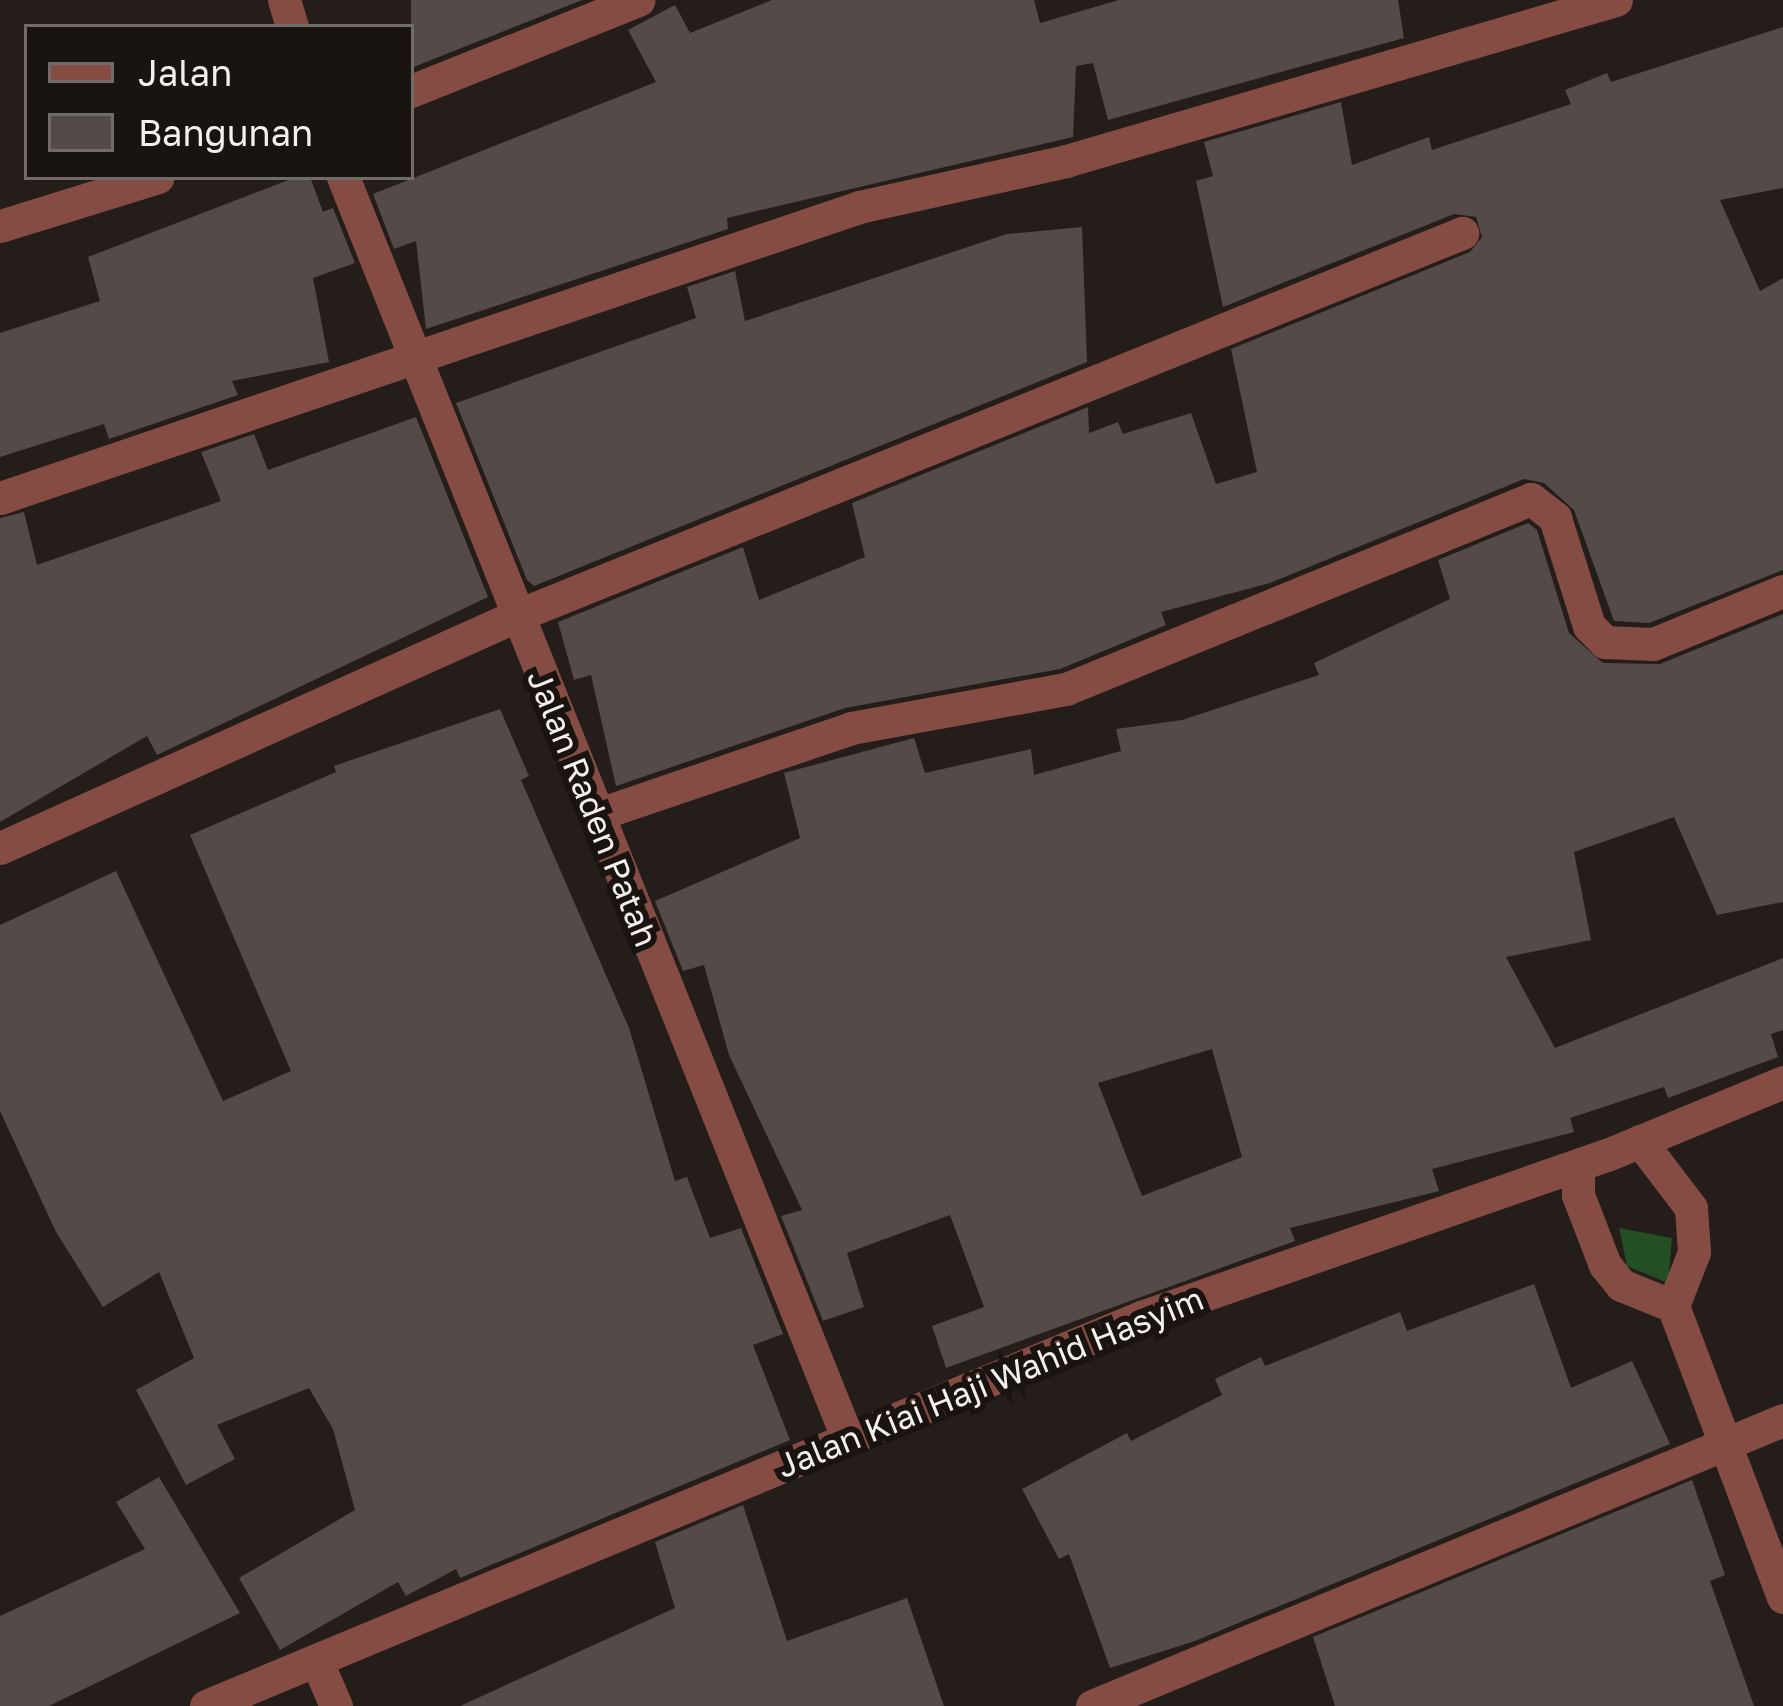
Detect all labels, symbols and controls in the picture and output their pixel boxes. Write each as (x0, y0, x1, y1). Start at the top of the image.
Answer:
legend (24, 24, 414, 180)
text: Jalan (138, 51, 232, 94)
text: Bangunan (138, 111, 313, 154)
street label: Jalan Raden Patah (519, 664, 667, 952)
street label: Jalan Kiai Haji Wahid Hasyim (771, 1278, 1209, 1486)

